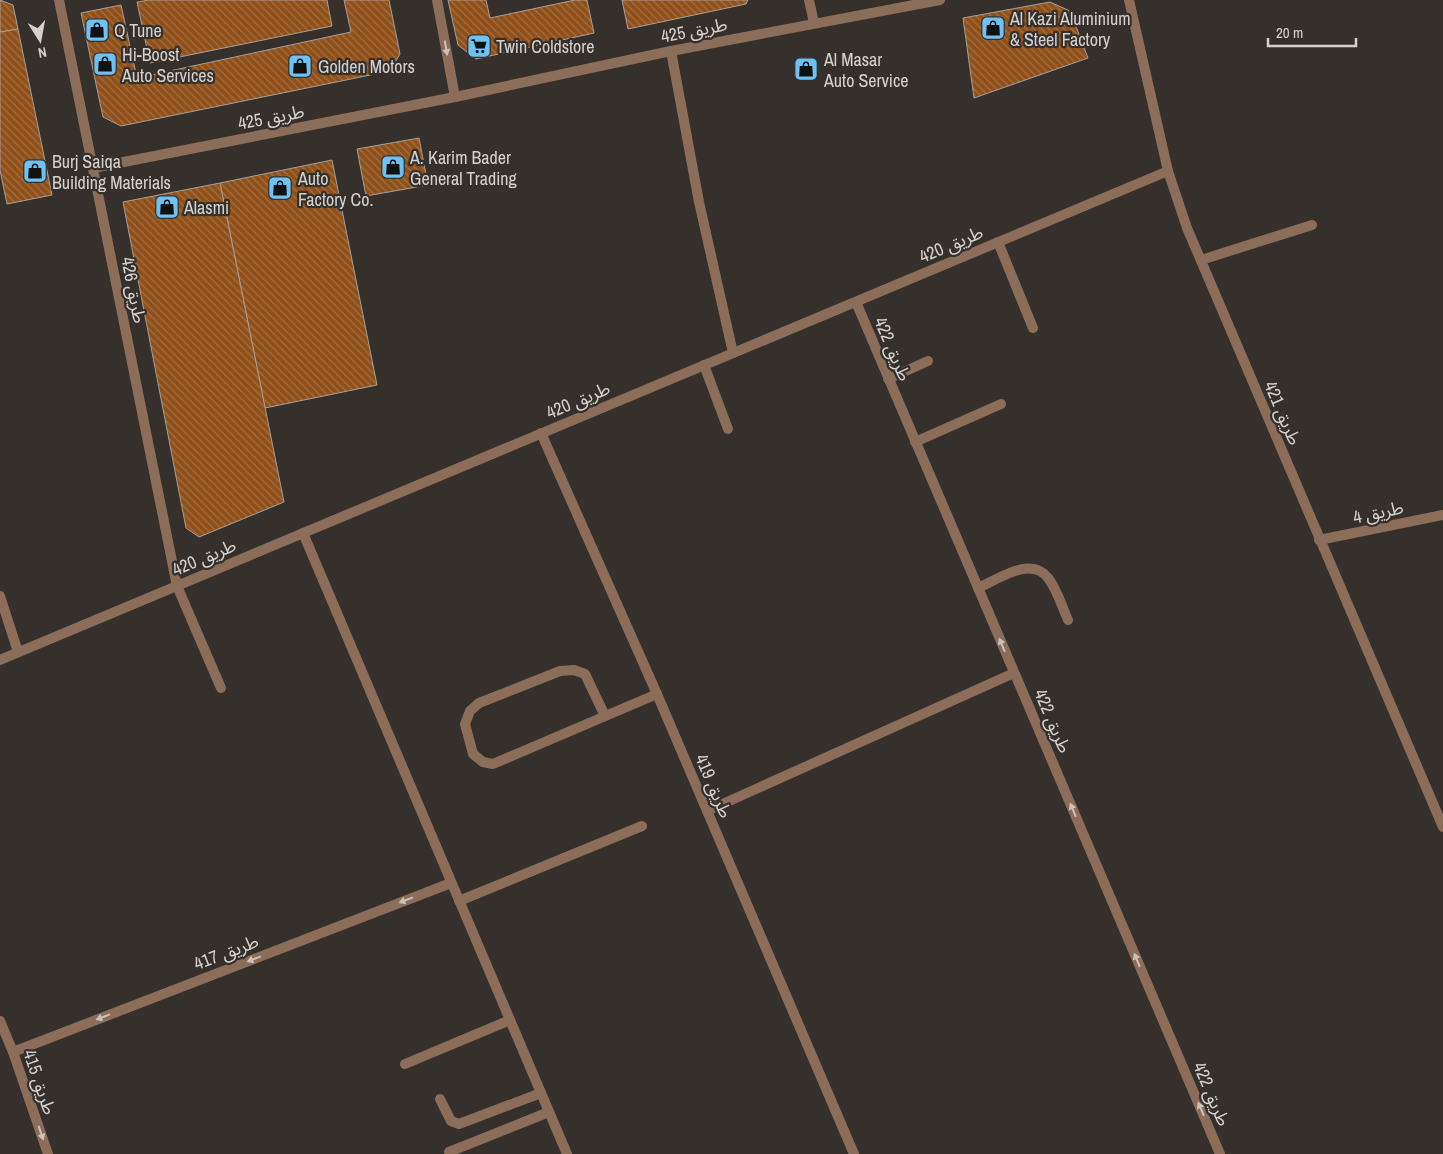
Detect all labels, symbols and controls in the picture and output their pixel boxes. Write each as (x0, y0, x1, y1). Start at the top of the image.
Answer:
place label: Al Kazi Aluminium & Steel Factory (1009, 6, 1131, 52)
street label: طريق 425 (659, 11, 729, 49)
north arrow (15, 15, 65, 65)
shop icon: Al Kazi Aluminium & Steel Factory (980, 15, 1006, 41)
scale bar (1268, 15, 1356, 47)
shop icon: Q Tune (84, 17, 110, 43)
place label: Q Tune (114, 18, 162, 43)
text: 20 m (1276, 22, 1303, 43)
supermarket icon: Twin Coldstore (466, 33, 492, 59)
place label: Twin Coldstore (496, 34, 594, 59)
one-way arrow (443, 40, 451, 56)
place label: Hi-Boost Auto Services (121, 42, 214, 88)
text: N (37, 43, 48, 62)
place label: Al Masar Auto Service (823, 47, 909, 93)
shop icon: Hi-Boost Auto Services (92, 51, 118, 77)
shop icon: Golden Motors (287, 53, 313, 79)
place label: Golden Motors (318, 54, 415, 79)
shop icon: Al Masar Auto Service (793, 56, 819, 82)
street label: طريق 425 (236, 98, 306, 136)
place label: A. Karim Bader General Trading (409, 145, 517, 191)
place label: Burj Saiqa Building Materials (52, 149, 171, 195)
shop icon: A. Karim Bader General Trading (380, 154, 406, 180)
shop icon: Burj Saiqa Building Materials (22, 158, 48, 184)
place label: Auto Factory Co. (297, 166, 374, 212)
shop icon: Auto Factory Co. (267, 175, 293, 201)
shop icon: Alasmi (154, 194, 180, 220)
place label: Alasmi (183, 195, 229, 220)
street label: طريق 420 (915, 219, 987, 269)
street label: طريق 426 (115, 255, 153, 325)
street label: طريق 422 (868, 313, 918, 385)
street label: طريق 420 (542, 375, 614, 425)
street label: طريق 421 (1258, 377, 1308, 449)
street label: طريق 4 (1350, 494, 1406, 530)
street label: طريق 420 (168, 532, 240, 582)
one-way arrow (998, 638, 1006, 652)
street label: طريق 422 (1028, 685, 1078, 757)
street label: طريق 419 (689, 750, 739, 822)
one-way arrow (1068, 803, 1076, 817)
one-way arrow (398, 896, 413, 904)
street label: طريق 417 (190, 928, 262, 976)
one-way arrow (1132, 953, 1140, 967)
one-way arrow (247, 956, 262, 963)
one-way arrow (95, 1013, 110, 1021)
street label: طريق 415 (17, 1046, 63, 1118)
street label: طريق 422 (1187, 1058, 1237, 1130)
one-way arrow (1196, 1102, 1204, 1116)
one-way arrow (37, 1125, 45, 1140)

